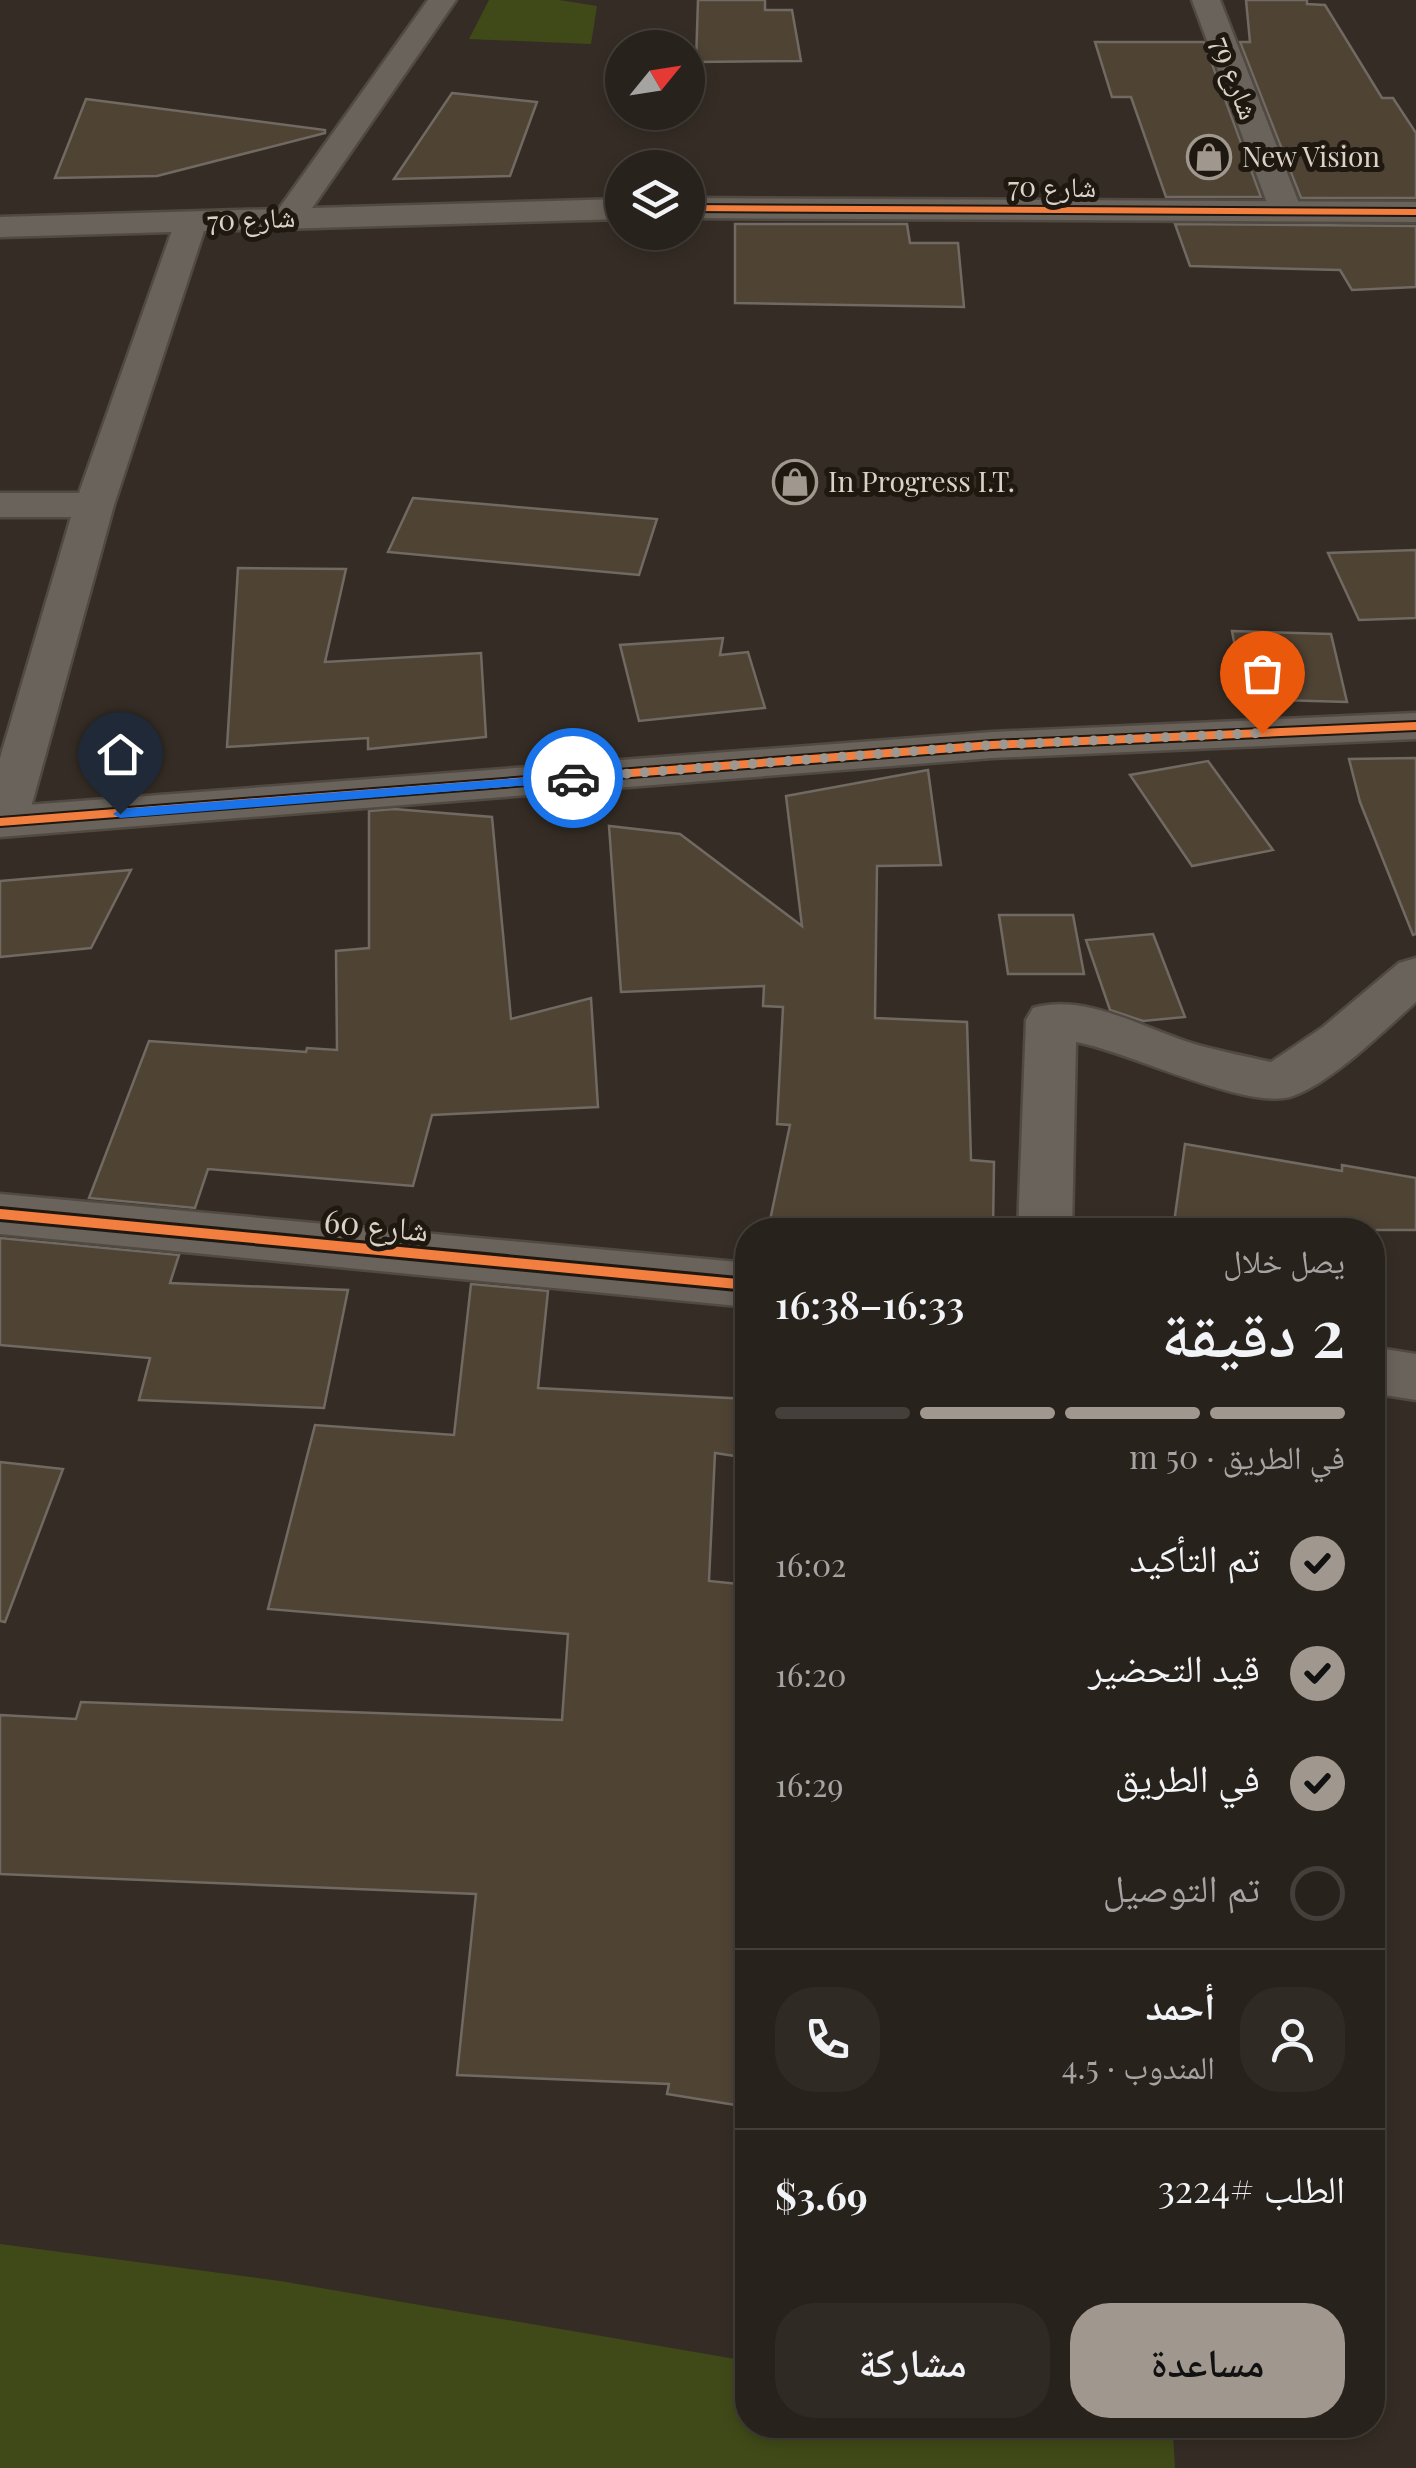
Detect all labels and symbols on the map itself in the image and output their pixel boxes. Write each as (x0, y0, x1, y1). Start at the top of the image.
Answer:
north arrow (605, 30, 705, 130)
street label: شارع 79 (1203, 31, 1269, 125)
shop icon: New Vision (1186, 134, 1232, 180)
place label: New Vision (1242, 137, 1380, 174)
street label: شارع 70 (1008, 167, 1096, 205)
street label: شارع 70 (206, 197, 296, 239)
shop icon: In Progress I.T. (772, 459, 818, 505)
place label: In Progress I.T. (828, 462, 1015, 499)
pin (1220, 631, 1305, 734)
pin (78, 712, 163, 815)
courier (523, 728, 623, 828)
street label: شارع 60 (322, 1198, 430, 1250)

